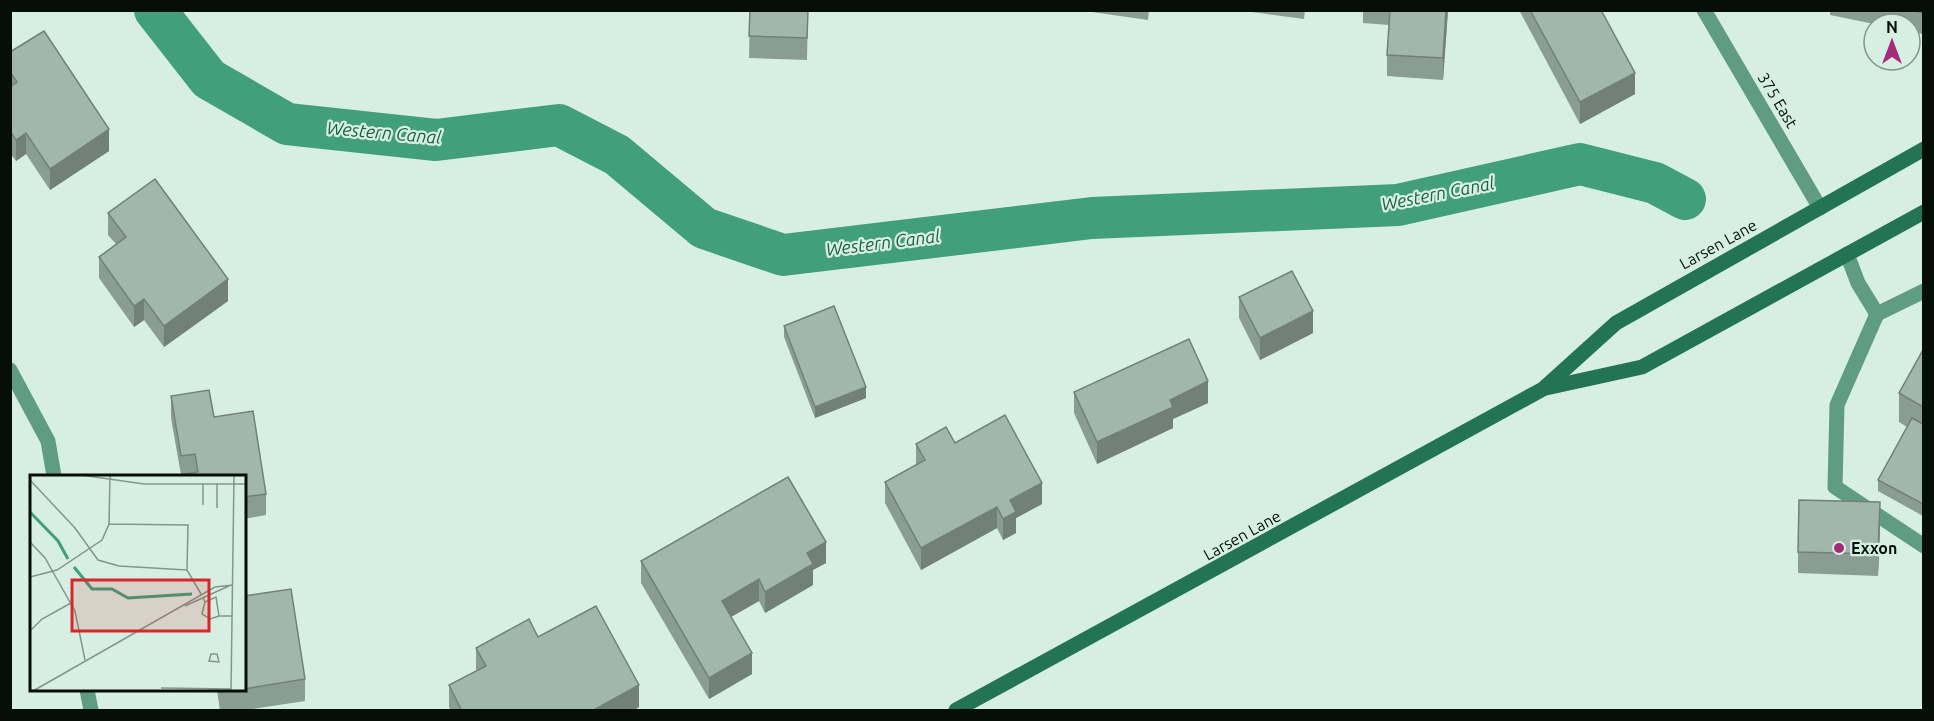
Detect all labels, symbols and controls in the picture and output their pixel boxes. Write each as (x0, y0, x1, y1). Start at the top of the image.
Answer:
north arrow (1862, 12, 1922, 72)
text: N (1886, 18, 1898, 36)
street label: 375 East (1755, 69, 1802, 131)
water label: Western Canal (326, 117, 442, 147)
water label: Western Canal (1380, 172, 1496, 214)
street label: Larsen Lane (1676, 215, 1760, 273)
water label: Western Canal (825, 225, 941, 259)
inset map (30, 475, 246, 691)
street label: Larsen Lane (1200, 506, 1284, 564)
place label: Exxon (1851, 539, 1897, 557)
marker: Exxon (1832, 541, 1846, 555)

